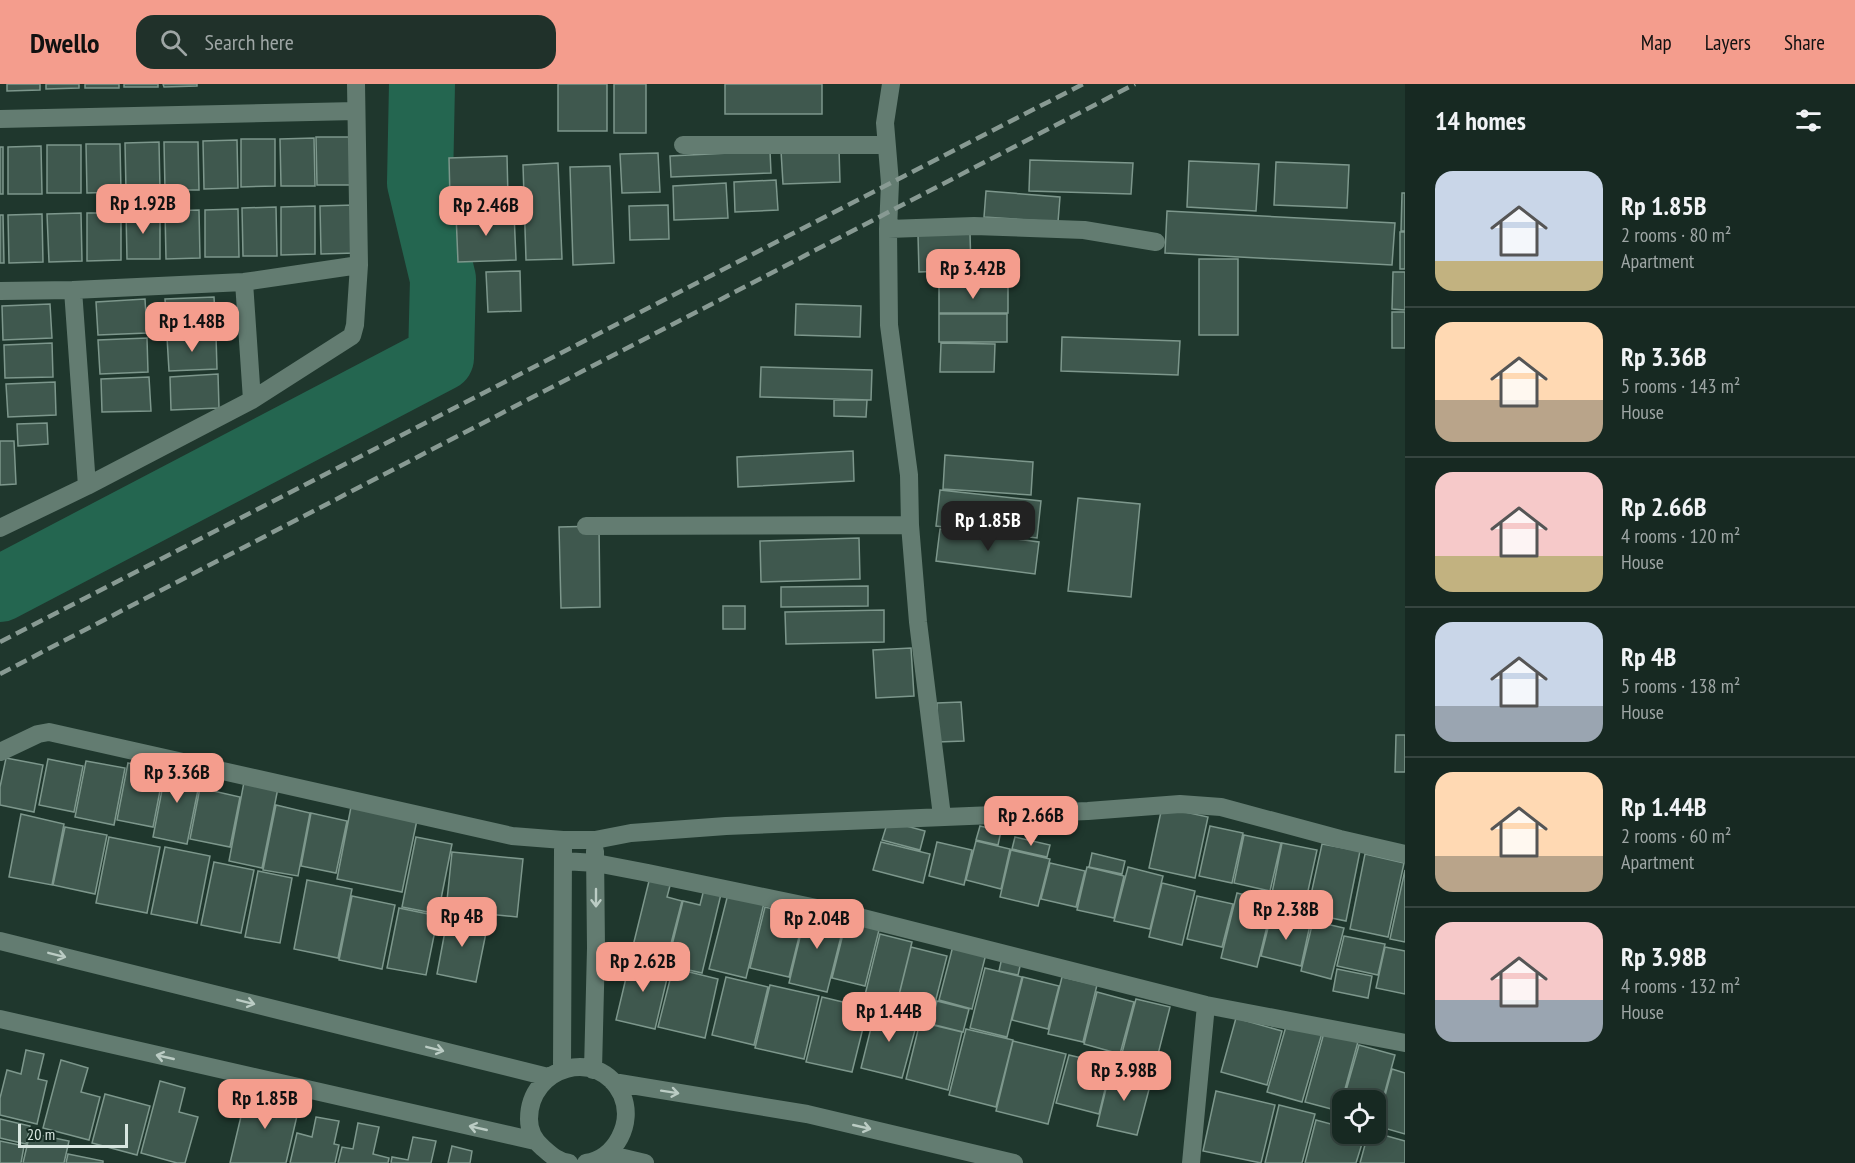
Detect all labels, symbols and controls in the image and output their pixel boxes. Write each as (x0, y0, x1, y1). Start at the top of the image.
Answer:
search box (136, 15, 556, 69)
text: Dwello (30, 24, 100, 61)
icon: search (157, 26, 190, 59)
text: Search here (205, 28, 294, 56)
text: Map (1641, 29, 1672, 56)
text: Layers (1705, 29, 1751, 56)
text: Share (1784, 29, 1825, 56)
text: 14 homes (1435, 104, 1526, 137)
icon: filters (1792, 104, 1825, 137)
pin: Rp 1.92B (81, 184, 205, 235)
pin: Rp 2.46B (424, 186, 548, 237)
text: Rp 1.85B (1621, 189, 1707, 222)
text: Rp 1.92B (110, 190, 176, 216)
text: Rp 2.46B (453, 192, 519, 218)
icon: home (1483, 195, 1555, 267)
text: 2 rooms · 80 m² (1621, 222, 1731, 248)
text: Apartment (1621, 248, 1694, 274)
pin: Rp 3.42B (911, 249, 1035, 300)
text: Rp 3.42B (940, 255, 1006, 281)
pin: Rp 1.48B (130, 302, 254, 353)
text: Rp 1.48B (159, 308, 225, 334)
text: Rp 3.36B (1621, 340, 1707, 373)
icon: home (1483, 346, 1555, 418)
text: 5 rooms · 143 m² (1621, 373, 1740, 399)
text: House (1621, 399, 1664, 425)
text: Rp 2.66B (1621, 490, 1707, 523)
icon: home (1483, 496, 1555, 568)
pin: Rp 1.85B (926, 501, 1050, 552)
text: Rp 1.85B (955, 507, 1021, 533)
text: 4 rooms · 120 m² (1621, 523, 1740, 549)
text: House (1621, 549, 1664, 575)
text: Rp 4B (1621, 640, 1676, 673)
icon: home (1483, 646, 1555, 718)
text: 5 rooms · 138 m² (1621, 673, 1740, 699)
text: House (1621, 699, 1664, 725)
pin: Rp 3.36B (115, 753, 239, 804)
text: Rp 3.36B (144, 759, 210, 785)
text: Rp 1.44B (1621, 790, 1707, 823)
pin: Rp 2.66B (969, 796, 1093, 847)
icon: home (1483, 796, 1555, 868)
text: Rp 2.66B (998, 802, 1064, 828)
text: 2 rooms · 60 m² (1621, 823, 1731, 849)
text: Apartment (1621, 849, 1694, 875)
one-way arrow (590, 888, 602, 908)
pin: Rp 2.38B (1224, 890, 1348, 941)
text: Rp 2.38B (1253, 896, 1319, 922)
pin: Rp 4B (420, 897, 504, 948)
pin: Rp 2.04B (755, 899, 879, 950)
text: Rp 4B (441, 903, 483, 929)
text: Rp 2.04B (784, 905, 850, 931)
text: Rp 3.98B (1621, 940, 1707, 973)
pin: Rp 2.62B (581, 942, 705, 993)
icon: home (1483, 946, 1555, 1018)
text: Rp 2.62B (610, 948, 676, 974)
one-way arrow (47, 949, 66, 961)
text: 4 rooms · 132 m² (1621, 973, 1740, 999)
pin: Rp 1.44B (827, 992, 951, 1043)
one-way arrow (236, 996, 255, 1008)
text: Rp 1.44B (856, 998, 922, 1024)
text: House (1621, 999, 1664, 1025)
one-way arrow (425, 1043, 444, 1055)
one-way arrow (156, 1051, 175, 1062)
pin: Rp 3.98B (1062, 1051, 1186, 1102)
text: Rp 3.98B (1091, 1057, 1157, 1083)
pin: Rp 1.85B (203, 1079, 327, 1130)
text: Rp 1.85B (232, 1085, 298, 1111)
one-way arrow (660, 1086, 680, 1097)
map controls (1332, 1090, 1386, 1144)
button: locate (1332, 1090, 1386, 1144)
scale bar (18, 1121, 128, 1148)
one-way arrow (469, 1122, 488, 1133)
one-way arrow (852, 1122, 871, 1133)
text: 20 m (27, 1124, 55, 1144)

